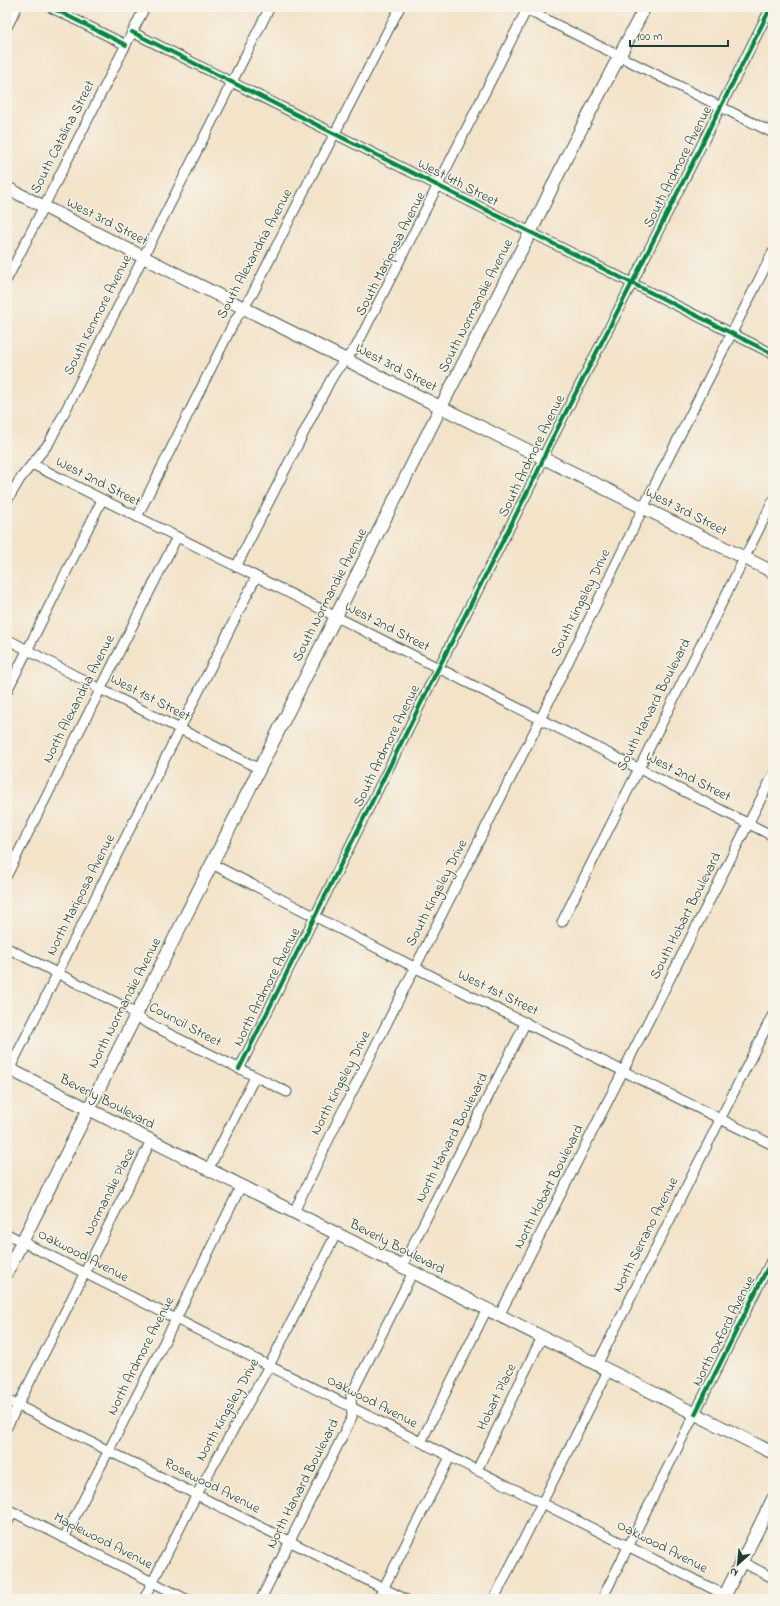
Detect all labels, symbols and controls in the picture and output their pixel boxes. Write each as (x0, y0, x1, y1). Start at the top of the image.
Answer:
scale bar (630, 22, 728, 48)
text: 100 m (636, 28, 663, 46)
street label: South Catalina Street (25, 76, 101, 197)
street label: South Ardmore Avenue (638, 102, 718, 231)
street label: West 4th Street (414, 154, 502, 213)
street label: South Alexandria Avenue (212, 185, 299, 323)
street label: South Mariposa Avenue (351, 188, 432, 320)
street label: West 3rd Street (62, 192, 152, 252)
street label: South Normandie Avenue (433, 235, 519, 376)
street label: South Kenmore Avenue (58, 250, 138, 379)
street label: West 3rd Street (351, 338, 441, 398)
street label: South Ardmore Avenue (493, 391, 571, 521)
street label: West 2nd Street (52, 452, 144, 513)
street label: West 3rd Street (641, 482, 731, 542)
street label: South Normandie Avenue (287, 524, 373, 665)
street label: South Kingsley Drive (546, 545, 617, 661)
street label: West 2nd Street (341, 597, 433, 658)
street label: North Alexandria Avenue (38, 631, 121, 767)
street label: South Harvard Boulevard (611, 635, 697, 775)
street label: West 1st Street (106, 669, 194, 727)
street label: South Ardmore Avenue (348, 681, 426, 811)
street label: West 2nd Street (642, 747, 734, 808)
street label: North Mariposa Avenue (41, 830, 121, 959)
street label: South Kingsley Drive (401, 835, 474, 951)
street label: South Hobart Boulevard (645, 849, 727, 983)
street label: North Ardmore Avenue (228, 923, 306, 1050)
street label: North Normandie Avenue (83, 933, 167, 1072)
street label: West 1st Street (454, 964, 542, 1022)
street label: Council Street (145, 997, 225, 1053)
street label: North Kingsley Drive (306, 1026, 378, 1139)
street label: Beverly Boulevard (54, 1069, 158, 1136)
street label: North Harvard Boulevard (410, 1069, 494, 1207)
street label: North Hobart Boulevard (509, 1121, 589, 1253)
street label: Normandie Place (79, 1144, 142, 1240)
street label: North Serrano Avenue (608, 1173, 685, 1296)
street label: Beverly Boulevard (344, 1214, 448, 1281)
street label: Oakwood Avenue (34, 1224, 133, 1288)
street label: North Oxford Avenue (687, 1271, 761, 1390)
street label: North Ardmore Avenue (102, 1292, 180, 1419)
street label: North Kingsley Drive (191, 1354, 266, 1466)
street label: Hobart Place (472, 1359, 523, 1434)
street label: Oakwood Avenue (323, 1370, 422, 1434)
street label: North Harvard Boulevard (261, 1415, 345, 1553)
street label: Rosewood Avenue (160, 1453, 264, 1520)
street label: Maplewood Avenue (50, 1507, 157, 1575)
street label: Oakwood Avenue (613, 1515, 712, 1579)
north arrow (718, 1544, 758, 1584)
text: N (727, 1563, 741, 1581)

